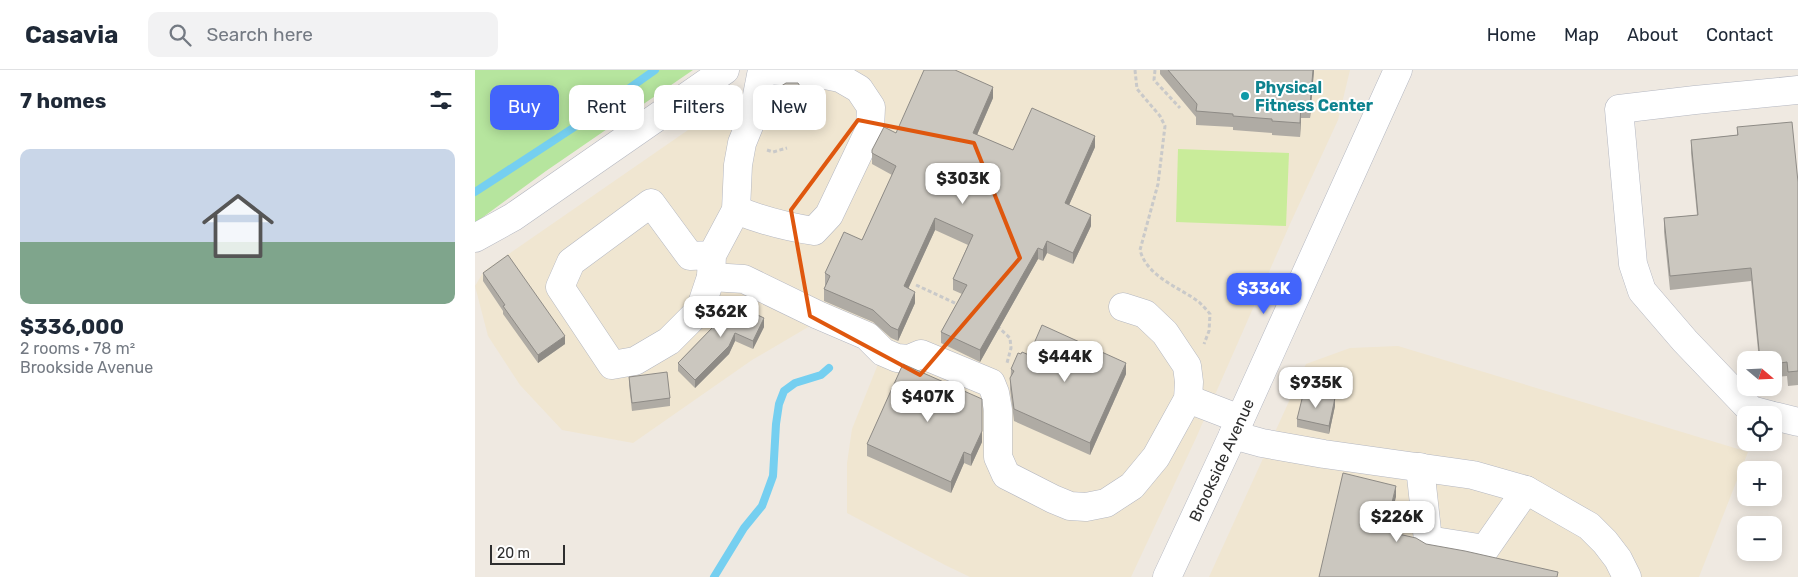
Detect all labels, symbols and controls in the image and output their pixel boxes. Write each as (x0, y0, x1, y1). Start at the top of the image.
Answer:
search box (148, 12, 498, 57)
text: Casavia (25, 21, 118, 49)
icon: search (166, 21, 194, 49)
text: Search here (206, 23, 313, 46)
text: Home (1487, 24, 1536, 46)
text: Map (1564, 24, 1599, 46)
text: About (1627, 24, 1678, 46)
text: Contact (1706, 24, 1773, 46)
place label: Physical Fitness Center (1255, 78, 1374, 115)
chip: Buy (490, 85, 559, 130)
chip: Rent (569, 85, 644, 130)
chip: Filters (654, 85, 743, 130)
chip: New (753, 85, 826, 130)
icon: filters (427, 86, 455, 114)
text: 7 homes (20, 88, 106, 113)
marker: Physical Fitness Center (1239, 90, 1251, 102)
pin: $303K (928, 162, 998, 205)
text: $303K (936, 169, 990, 188)
icon: home (193, 181, 283, 271)
pin: $336K (1229, 272, 1299, 315)
text: $336K (1238, 279, 1290, 298)
pin: $362K (686, 296, 756, 338)
text: $362K (695, 302, 747, 321)
text: $336,000 (20, 314, 124, 339)
text: 2 rooms · 78 m² (20, 339, 135, 358)
pin: $444K (1030, 340, 1100, 383)
text: $444K (1038, 347, 1092, 366)
north arrow (1737, 351, 1783, 396)
map controls (1737, 351, 1782, 561)
text: Brookside Avenue (20, 358, 153, 377)
pin: $935K (1281, 366, 1351, 409)
text: $935K (1290, 373, 1342, 392)
pin: $407K (893, 380, 963, 423)
text: $407K (902, 387, 954, 406)
street label: Brookside Avenue (1185, 396, 1258, 525)
button: locate (1737, 406, 1782, 451)
button: + (1737, 461, 1782, 506)
pin: $226K (1362, 500, 1432, 543)
text: $226K (1371, 507, 1423, 526)
button: − (1737, 516, 1782, 561)
scale bar (490, 542, 565, 565)
text: 20 m (497, 545, 530, 562)

